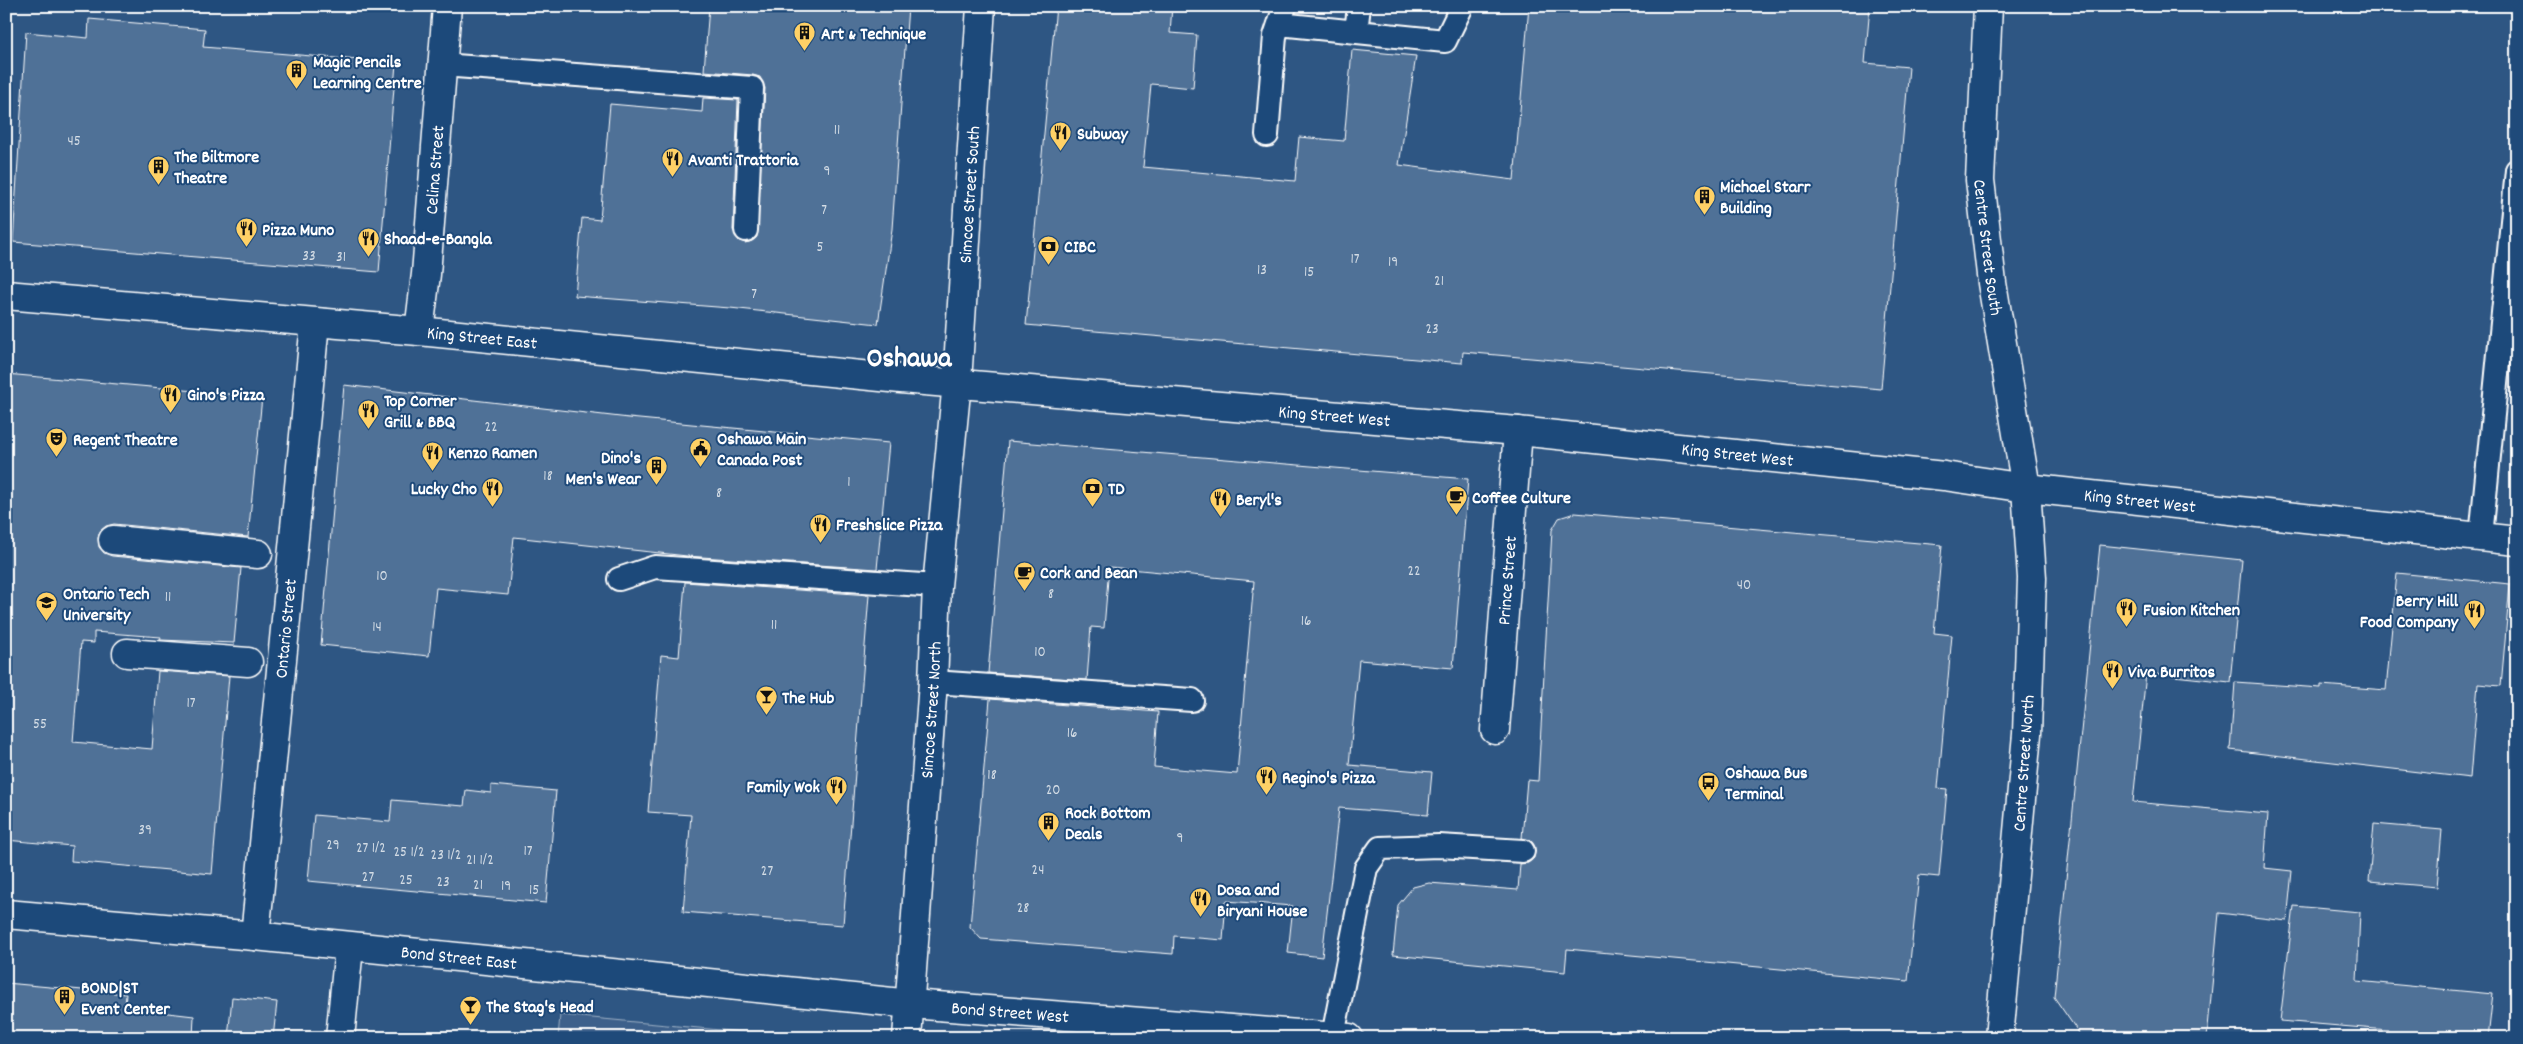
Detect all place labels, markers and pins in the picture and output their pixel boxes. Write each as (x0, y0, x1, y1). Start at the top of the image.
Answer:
building icon: Art & Technique (793, 21, 817, 52)
place label: Art & Technique (821, 23, 926, 48)
place label: Magic Pencils Learning Centre (313, 51, 422, 97)
building icon: Magic Pencils Learning Centre (285, 59, 309, 90)
restaurant icon: Subway (1049, 121, 1073, 152)
place label: Subway (1077, 123, 1129, 148)
place label: The Biltmore Theatre (174, 146, 259, 192)
restaurant icon: Avanti Trattoria (660, 147, 684, 178)
place label: Avanti Trattoria (688, 149, 799, 174)
building icon: The Biltmore Theatre (146, 154, 170, 185)
place label: Michael Starr Building (1720, 176, 1811, 222)
building icon: Michael Starr Building (1692, 184, 1716, 215)
restaurant icon: Pizza Muno (234, 217, 258, 248)
place label: Pizza Muno (262, 219, 334, 244)
restaurant icon: Shaad-e-Bangla (356, 226, 380, 257)
place label: Shaad-e-Bangla (384, 228, 492, 253)
bank icon: CIBC (1036, 234, 1060, 265)
place label: CIBC (1064, 236, 1096, 261)
restaurant icon: Gino's Pizza (159, 382, 183, 413)
place label: Gino's Pizza (187, 384, 265, 409)
place label: Top Corner Grill & BBQ (384, 390, 457, 436)
restaurant icon: Top Corner Grill & BBQ (356, 398, 380, 429)
theatre icon: Regent Theatre (45, 427, 69, 458)
place label: Oshawa Main Canada Post (717, 428, 806, 474)
place label: Regent Theatre (73, 429, 178, 454)
public building icon: Oshawa Main Canada Post (689, 436, 713, 467)
restaurant icon: Kenzo Ramen (420, 440, 444, 471)
place label: Kenzo Ramen (448, 442, 537, 467)
place label: Dino's Men's Wear (566, 447, 641, 493)
building icon: Dino's Men's Wear (645, 455, 669, 486)
restaurant icon: Lucky Cho (481, 476, 505, 507)
bank icon: TD (1080, 476, 1104, 507)
place label: Lucky Cho (411, 478, 477, 503)
place label: TD (1108, 478, 1125, 503)
cafe icon: Coffee Culture (1444, 485, 1468, 516)
restaurant icon: Beryl's (1208, 487, 1232, 518)
place label: Coffee Culture (1472, 487, 1571, 512)
place label: Beryl's (1236, 489, 1282, 514)
restaurant icon: Freshslice Pizza (808, 512, 832, 543)
place label: Freshslice Pizza (836, 514, 943, 539)
cafe icon: Cork and Bean (1012, 560, 1036, 591)
place label: Cork and Bean (1040, 562, 1138, 587)
place label: Ontario Tech University (63, 583, 149, 629)
place label: Berry Hill Food Company (2360, 590, 2459, 636)
school or university icon: Ontario Tech University (35, 591, 59, 622)
restaurant icon: Fusion Kitchen (2115, 597, 2139, 628)
restaurant icon: Berry Hill Food Company (2462, 598, 2486, 629)
place label: Fusion Kitchen (2143, 599, 2240, 624)
restaurant icon: Viva Burritos (2100, 659, 2124, 690)
place label: Viva Burritos (2128, 661, 2216, 686)
bar icon: The Hub (754, 685, 778, 716)
place label: The Hub (782, 687, 834, 712)
place label: Oshawa Bus Terminal (1725, 762, 1808, 808)
restaurant icon: Regino's Pizza (1254, 765, 1278, 796)
place label: Regino's Pizza (1282, 767, 1376, 792)
bus stop icon: Oshawa Bus Terminal (1697, 770, 1721, 801)
restaurant icon: Family Wok (824, 774, 848, 805)
place label: Family Wok (746, 776, 821, 801)
place label: Rock Bottom Deals (1065, 802, 1151, 848)
building icon: Rock Bottom Deals (1037, 810, 1061, 841)
place label: Dosa and Biryani House (1217, 879, 1308, 925)
restaurant icon: Dosa and Biryani House (1189, 887, 1213, 918)
place label: BOND|ST Event Center (81, 977, 170, 1023)
building icon: BOND|ST Event Center (53, 985, 77, 1016)
bar icon: The Stag's Head (458, 994, 482, 1025)
place label: The Stag's Head (486, 996, 594, 1021)

